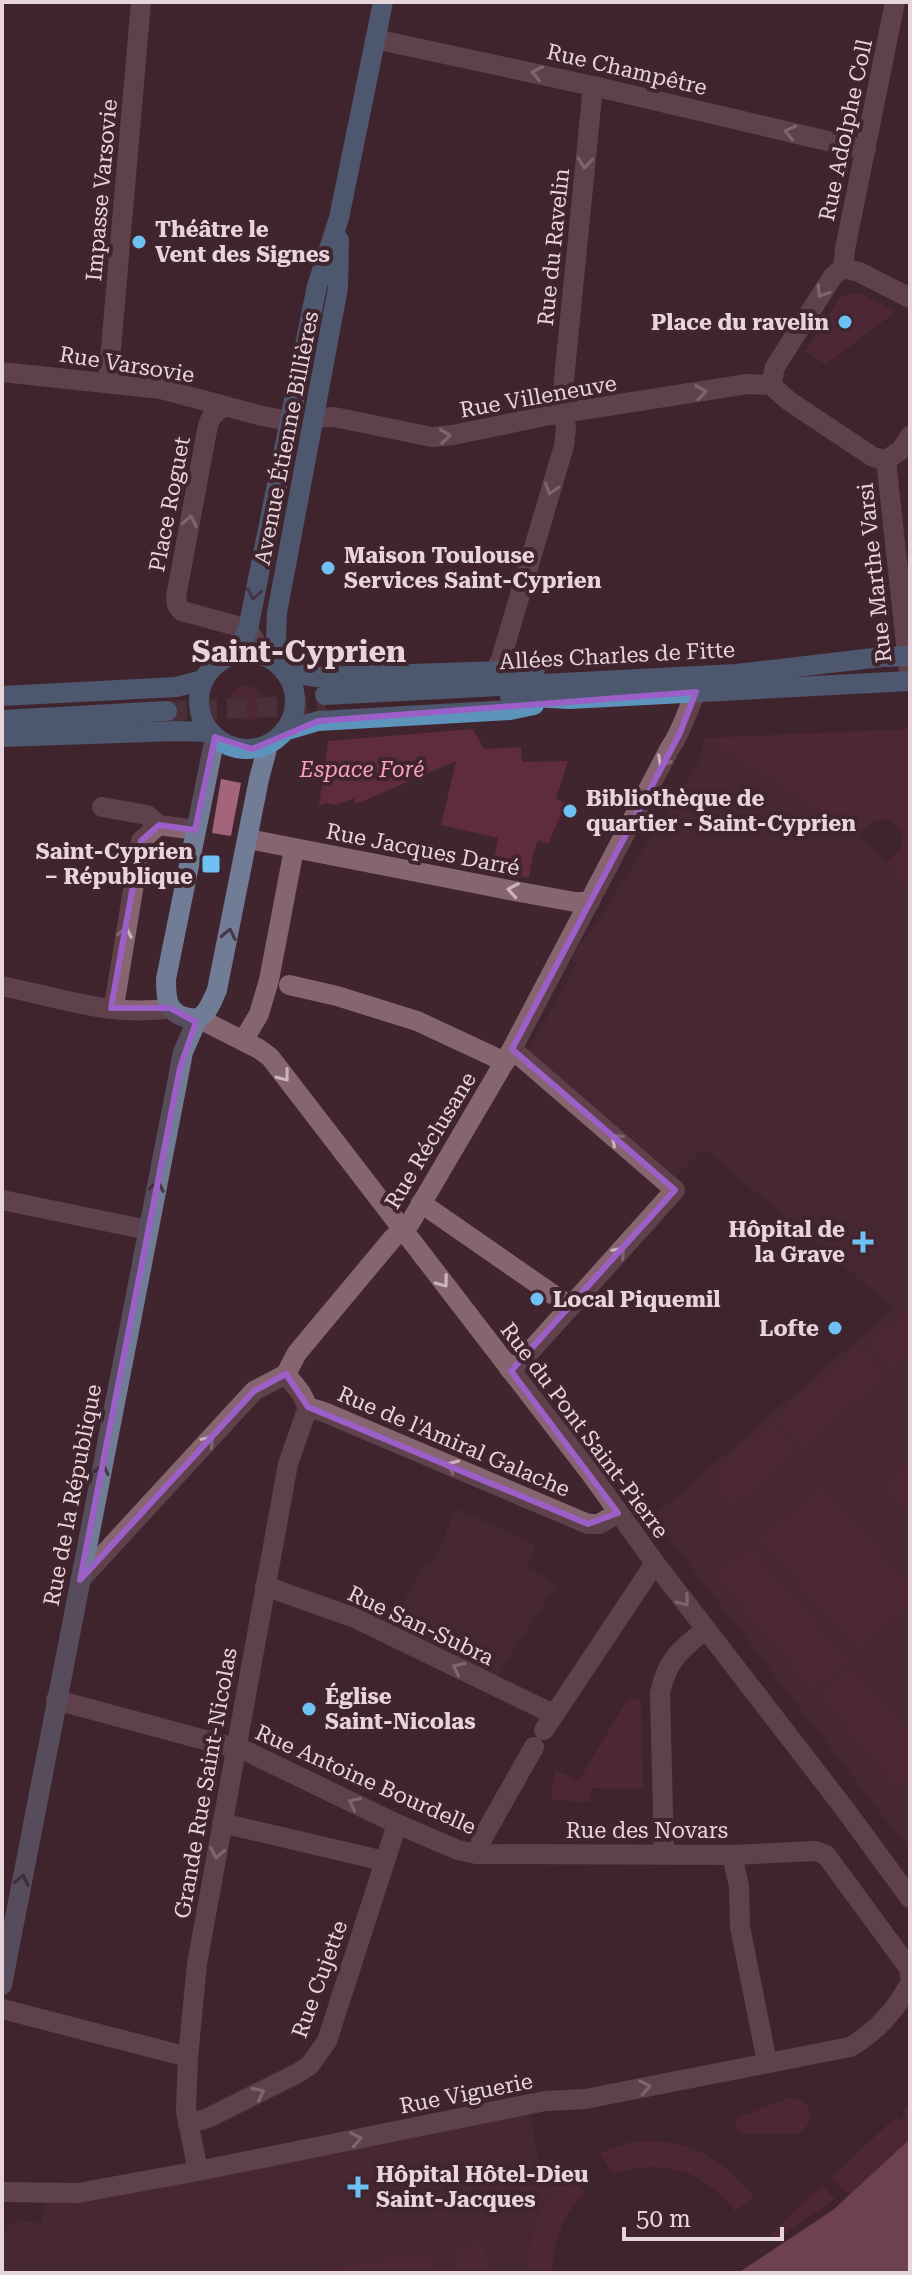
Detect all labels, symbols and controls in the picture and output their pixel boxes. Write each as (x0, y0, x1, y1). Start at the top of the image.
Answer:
street label: Rue Adolphe Coll (814, 37, 877, 223)
street label: Rue Champêtre (544, 39, 709, 100)
one-way arrow (531, 65, 544, 82)
street label: Impasse Varsovie (81, 98, 122, 282)
one-way arrow (784, 124, 798, 141)
one-way arrow (577, 157, 594, 170)
street label: Rue du Ravelin (533, 167, 574, 327)
place label: Théâtre le Vent des Signes (155, 217, 330, 267)
marker: Théâtre le Vent des Signes (130, 233, 148, 251)
one-way arrow (817, 283, 832, 298)
street label: Avenue Étienne Billières (249, 309, 323, 567)
place label: Place du ravelin (651, 310, 829, 335)
marker: Place du ravelin (836, 313, 854, 331)
street label: Rue Varsovie (58, 341, 196, 388)
street label: Rue Villeneuve (458, 370, 618, 423)
one-way arrow (694, 384, 708, 401)
one-way arrow (438, 427, 451, 444)
street label: Place Roguet (144, 434, 195, 574)
one-way arrow (544, 482, 560, 496)
street label: Rue Marthe Varsi (853, 482, 896, 664)
one-way arrow (181, 515, 198, 528)
place label: Maison Toulouse Services Saint-Cyprien (344, 543, 602, 593)
marker: Maison Toulouse Services Saint-Cyprien (319, 559, 337, 577)
one-way arrow (247, 587, 264, 601)
district label: Saint-Cyprien (192, 634, 406, 669)
street label: Allées Charles de Fitte (499, 637, 735, 674)
one-way arrow (658, 753, 673, 768)
park label: Espace Foré (299, 757, 424, 782)
place label: Bibliothèque de quartier - Saint-Cyprien (586, 786, 856, 836)
marker: Bibliothèque de quartier - Saint-Cyprien (561, 802, 579, 820)
street label: Rue Jacques Darré (324, 818, 522, 881)
place label: Saint-Cyprien – République (36, 839, 193, 889)
marker: Saint-Cyprien – République (200, 853, 222, 875)
one-way arrow (506, 883, 519, 900)
one-way arrow (115, 925, 132, 938)
one-way arrow (220, 927, 237, 941)
one-way arrow (275, 1068, 289, 1082)
street label: Rue Réclusane (380, 1068, 481, 1213)
one-way arrow (610, 1134, 625, 1149)
one-way arrow (147, 1179, 164, 1193)
place label: Hôpital de la Grave (728, 1217, 845, 1267)
marker: Hôpital de la Grave (852, 1231, 874, 1253)
one-way arrow (610, 1246, 624, 1261)
one-way arrow (434, 1273, 448, 1288)
place label: Local Piquemil (553, 1287, 720, 1312)
marker: Local Piquemil (528, 1290, 546, 1308)
place label: Lofte (759, 1316, 819, 1341)
street label: Rue du Pont Saint-Pierre (496, 1318, 674, 1543)
marker: Lofte (826, 1319, 844, 1337)
street label: Rue de l'Amiral Galache (334, 1381, 574, 1502)
street label: Rue de la République (39, 1382, 106, 1608)
one-way arrow (199, 1435, 213, 1450)
one-way arrow (446, 1459, 460, 1476)
one-way arrow (93, 1463, 110, 1476)
street label: Rue San-Subra (344, 1581, 498, 1670)
one-way arrow (675, 1592, 689, 1607)
street label: Grande Rue Saint-Nicolas (169, 1646, 242, 1920)
one-way arrow (451, 1662, 466, 1678)
place label: Église Saint-Nicolas (325, 1682, 476, 1734)
marker: Église Saint-Nicolas (300, 1700, 318, 1718)
street label: Rue Antoine Bourdelle (252, 1719, 480, 1839)
one-way arrow (347, 1797, 362, 1813)
street label: Rue des Novars (566, 1818, 728, 1843)
one-way arrow (210, 1846, 227, 1860)
one-way arrow (12, 1874, 29, 1887)
street label: Rue Cujette (287, 1917, 352, 2041)
street label: Rue Viguerie (397, 2068, 535, 2119)
one-way arrow (638, 2079, 652, 2096)
one-way arrow (250, 2087, 265, 2102)
one-way arrow (350, 2132, 363, 2149)
place label: Hôpital Hôtel-Dieu Saint-Jacques (376, 2162, 589, 2212)
marker: Hôpital Hôtel-Dieu Saint-Jacques (347, 2176, 369, 2198)
scale bar (624, 2191, 782, 2241)
text: 50 m (636, 2205, 691, 2233)

